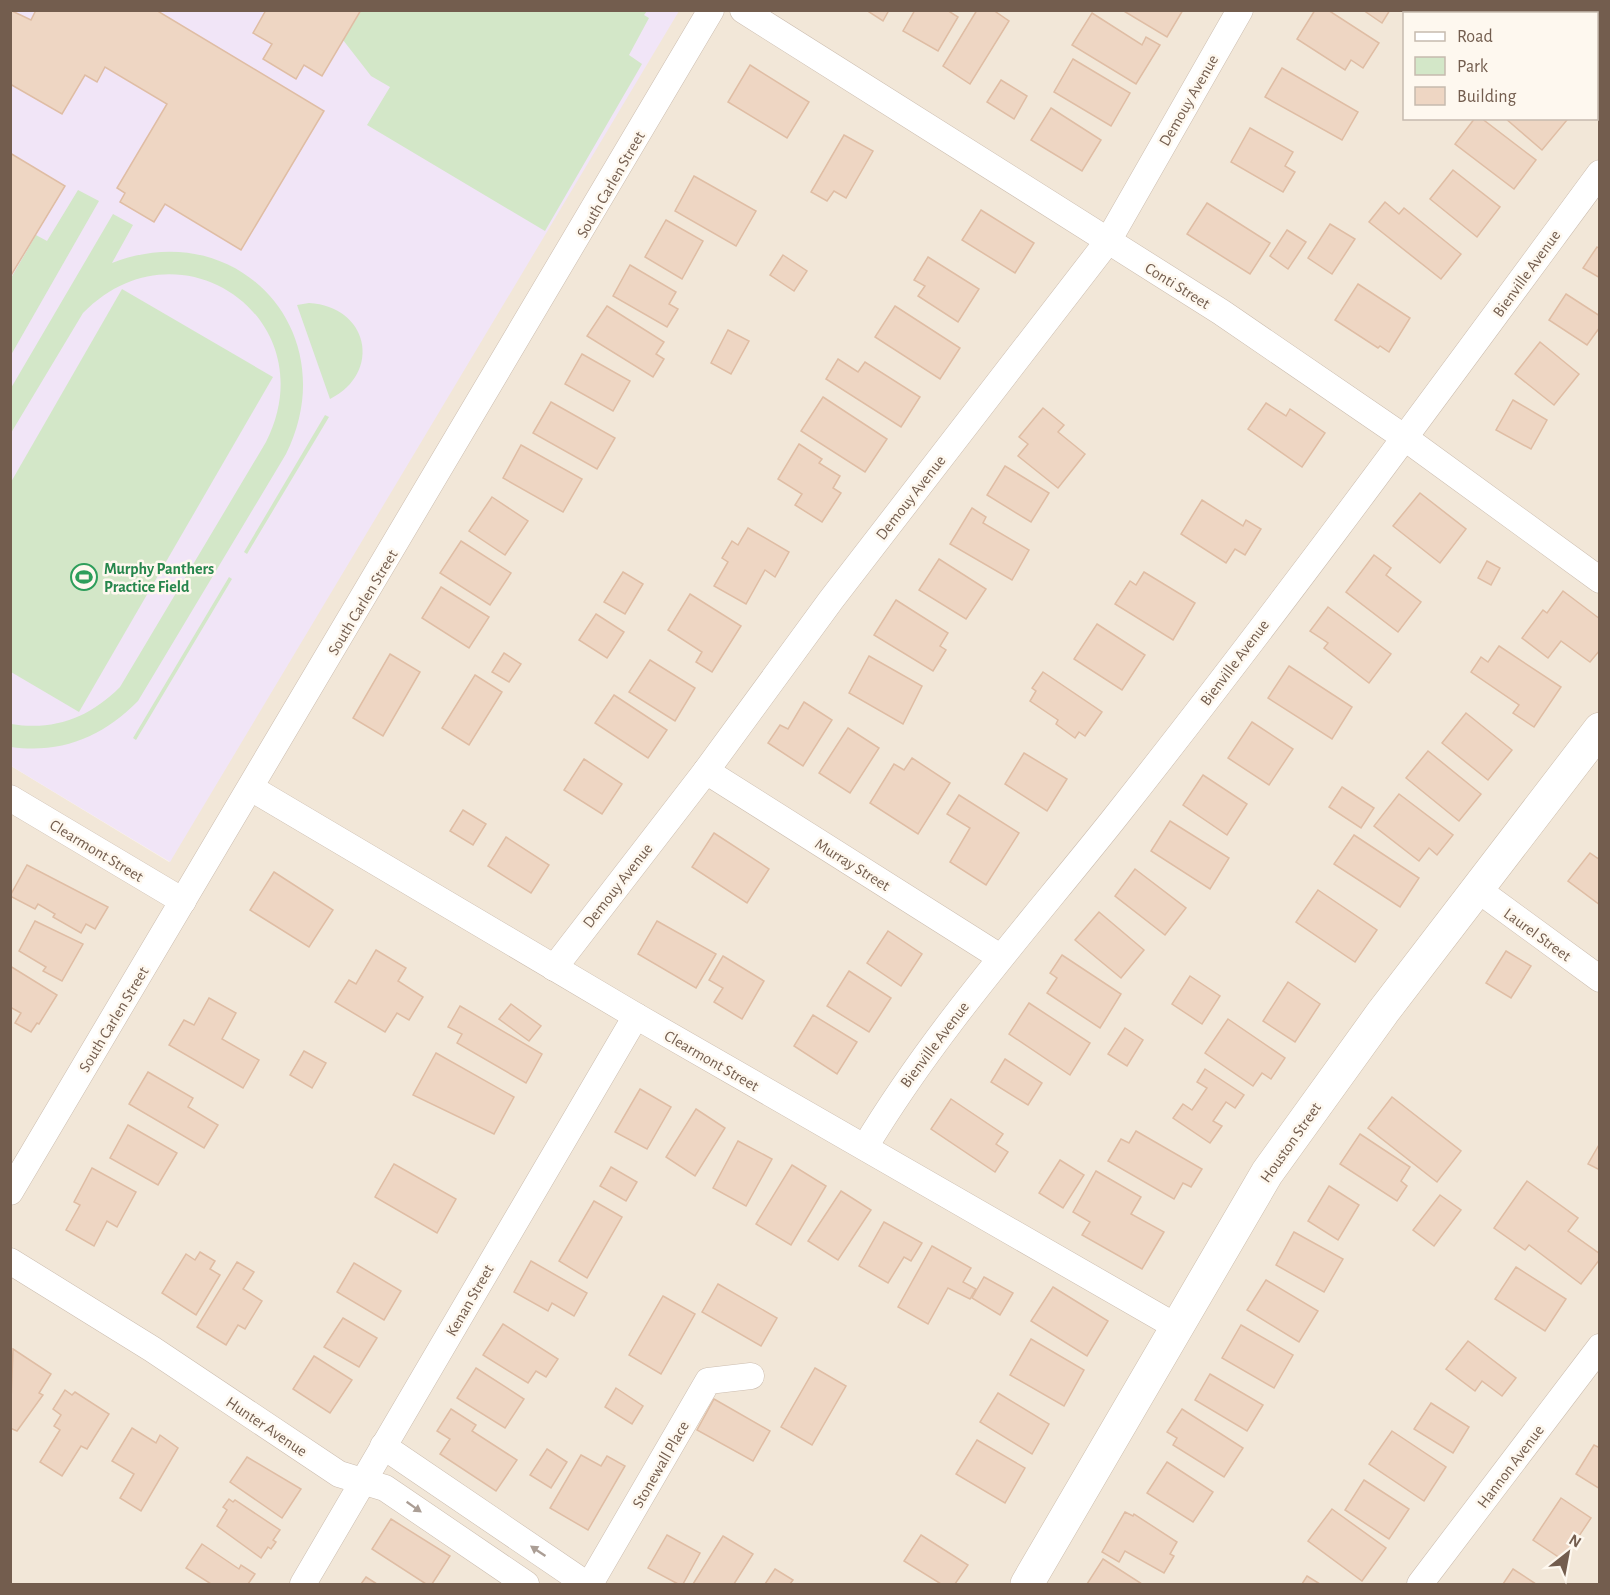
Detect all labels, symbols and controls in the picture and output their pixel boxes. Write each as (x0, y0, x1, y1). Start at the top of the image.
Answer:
legend (1403, 12, 1598, 120)
text: Road (1457, 28, 1493, 46)
street label: Demouy Avenue (1156, 52, 1222, 149)
text: Park (1457, 58, 1489, 76)
text: Building (1457, 88, 1517, 106)
street label: South Carlen Street (574, 129, 648, 240)
street label: Bienville Avenue (1490, 227, 1564, 320)
street label: Conti Street (1142, 260, 1213, 312)
street label: Demouy Avenue (873, 452, 949, 544)
street label: South Carlen Street (325, 547, 401, 658)
place label: Murphy Panthers Practice Field (104, 561, 214, 595)
sports icon: Murphy Panthers Practice Field (69, 562, 99, 592)
street label: Bienville Avenue (1197, 617, 1272, 709)
street label: Clearmont Street (47, 817, 146, 885)
street label: Murray Street (812, 836, 893, 895)
street label: Demouy Avenue (580, 840, 656, 932)
street label: Laurel Street (1501, 905, 1574, 964)
street label: South Carlen Street (76, 964, 152, 1075)
street label: Bienville Avenue (897, 999, 972, 1091)
street label: Clearmont Street (662, 1027, 761, 1094)
street label: Houston Street (1257, 1100, 1324, 1186)
street label: Kenan Street (443, 1262, 497, 1339)
street label: Hunter Avenue (223, 1394, 310, 1460)
street label: Stonewall Place (630, 1418, 692, 1511)
street label: Hannon Avenue (1474, 1422, 1547, 1511)
one-way arrow (406, 1501, 422, 1513)
north arrow (1538, 1523, 1598, 1583)
text: N (1566, 1531, 1584, 1551)
one-way arrow (529, 1546, 546, 1557)

